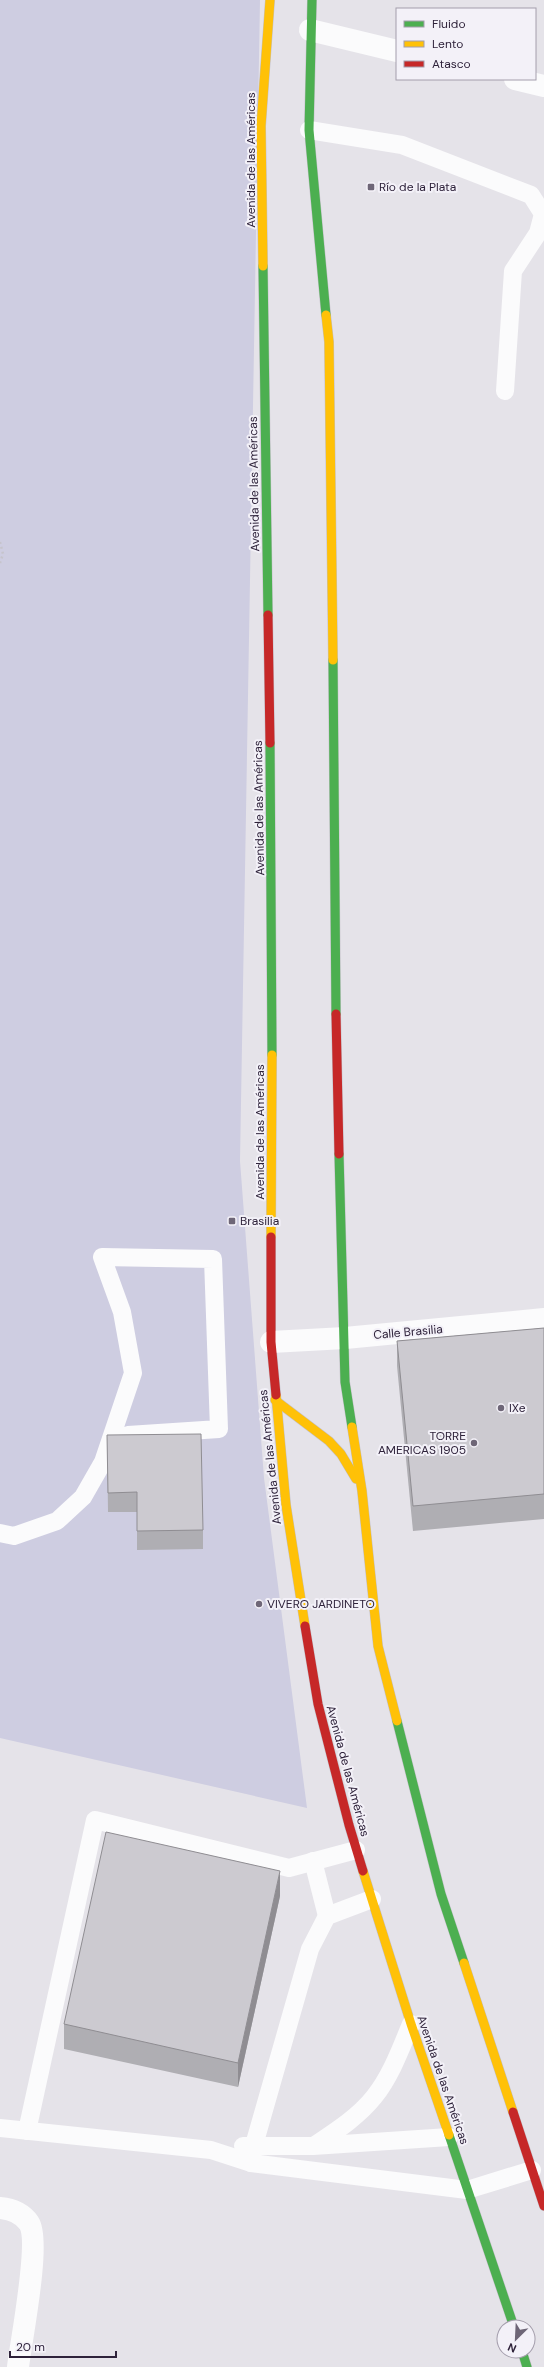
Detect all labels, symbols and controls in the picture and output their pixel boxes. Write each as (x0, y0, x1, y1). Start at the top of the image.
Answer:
legend (396, 8, 536, 80)
text: Fluido (432, 16, 466, 32)
text: Lento (432, 36, 463, 52)
text: Atasco (432, 56, 471, 72)
street label: Avenida de las Américas (243, 92, 259, 228)
place label: Río de la Plata (379, 179, 456, 195)
marker: Río de la Plata (366, 182, 376, 192)
street label: Avenida de las Américas (245, 416, 263, 552)
street label: Avenida de las Américas (250, 740, 268, 876)
street label: Avenida de las Américas (252, 1064, 268, 1200)
place label: Brasilia (240, 1213, 279, 1229)
marker: Brasilia (227, 1216, 237, 1226)
street label: Calle Brasilia (373, 1321, 443, 1343)
street label: Avenida de las Américas (255, 1389, 285, 1525)
place label: IXe (509, 1400, 526, 1416)
marker: IXe (496, 1403, 506, 1413)
place label: TORRE AMERICAS 1905 (378, 1428, 466, 1458)
marker: TORRE AMERICAS 1905 (469, 1438, 479, 1448)
place label: VIVERO JARDINETO (267, 1596, 375, 1612)
marker: VIVERO JARDINETO (254, 1599, 264, 1609)
street label: Avenida de las Américas (323, 1704, 373, 1838)
street label: Avenida de las Américas (413, 2013, 473, 2147)
north arrow (496, 2319, 536, 2359)
scale bar (10, 2333, 116, 2359)
text: 20 m (16, 2339, 45, 2355)
text: N (505, 2340, 518, 2356)

